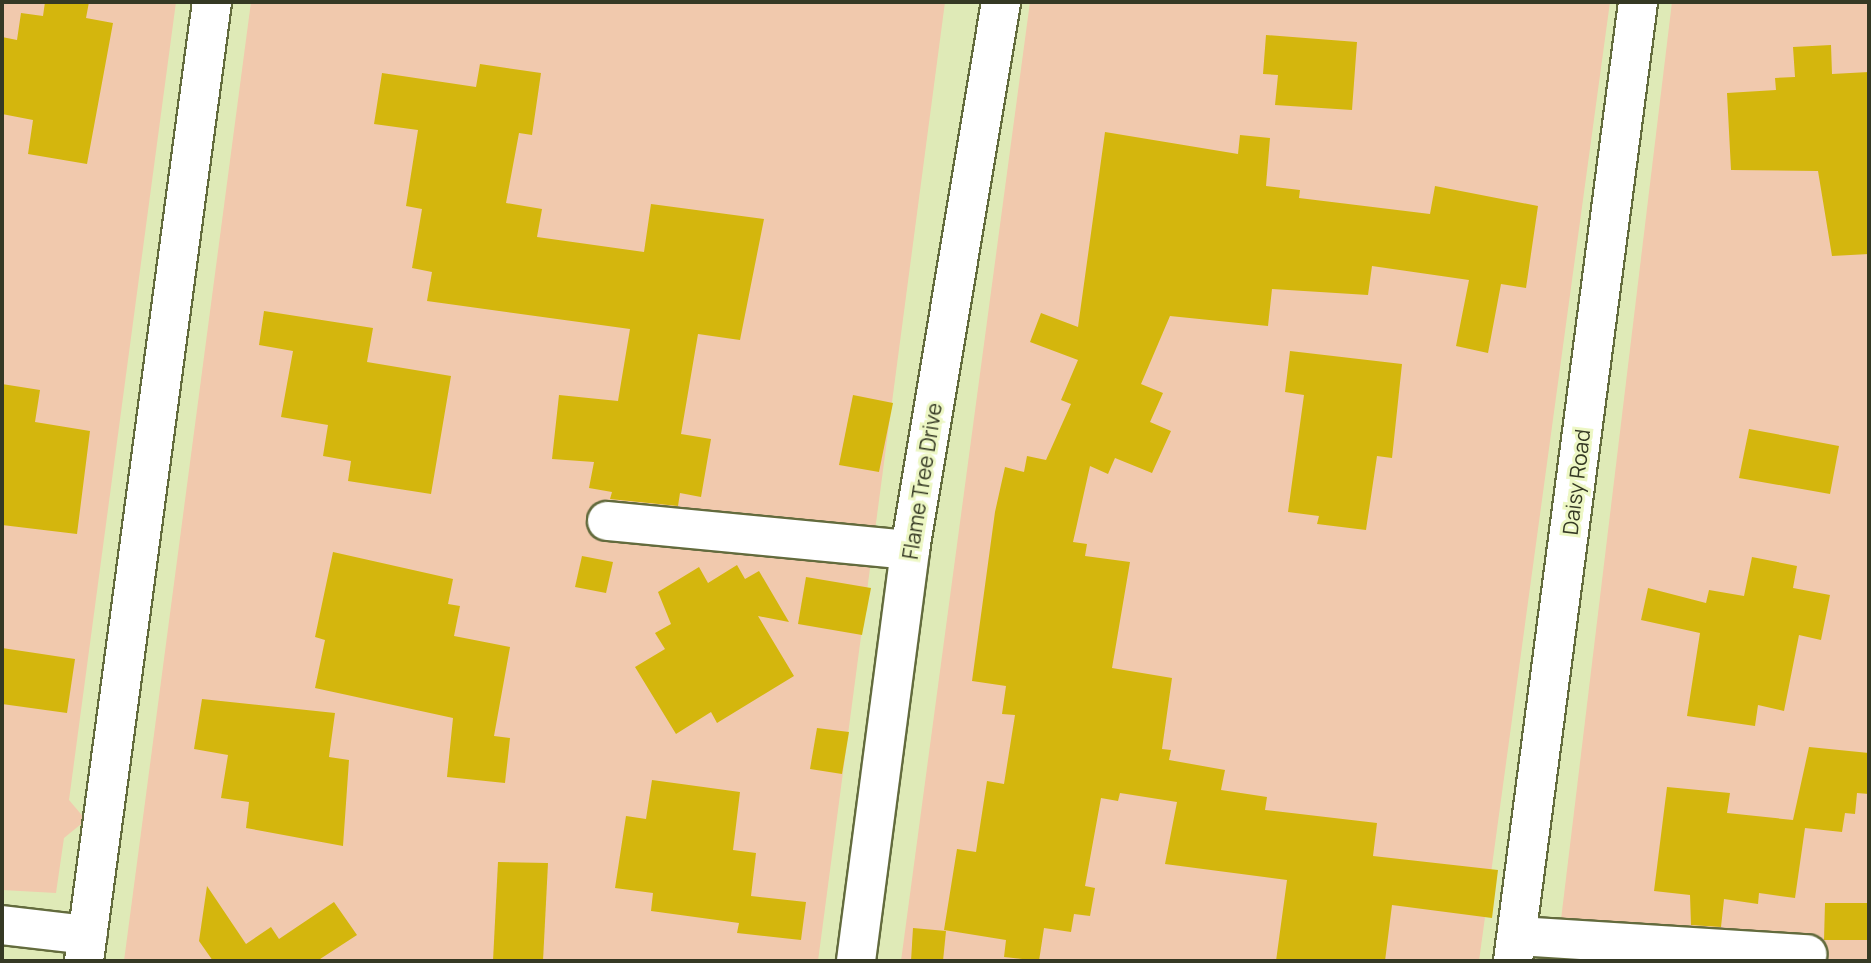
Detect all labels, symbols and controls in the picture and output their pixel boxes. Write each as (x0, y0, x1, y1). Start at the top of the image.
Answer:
street label: Flame Tree Drive (897, 401, 947, 561)
street label: Daisy Road (1557, 428, 1595, 536)

